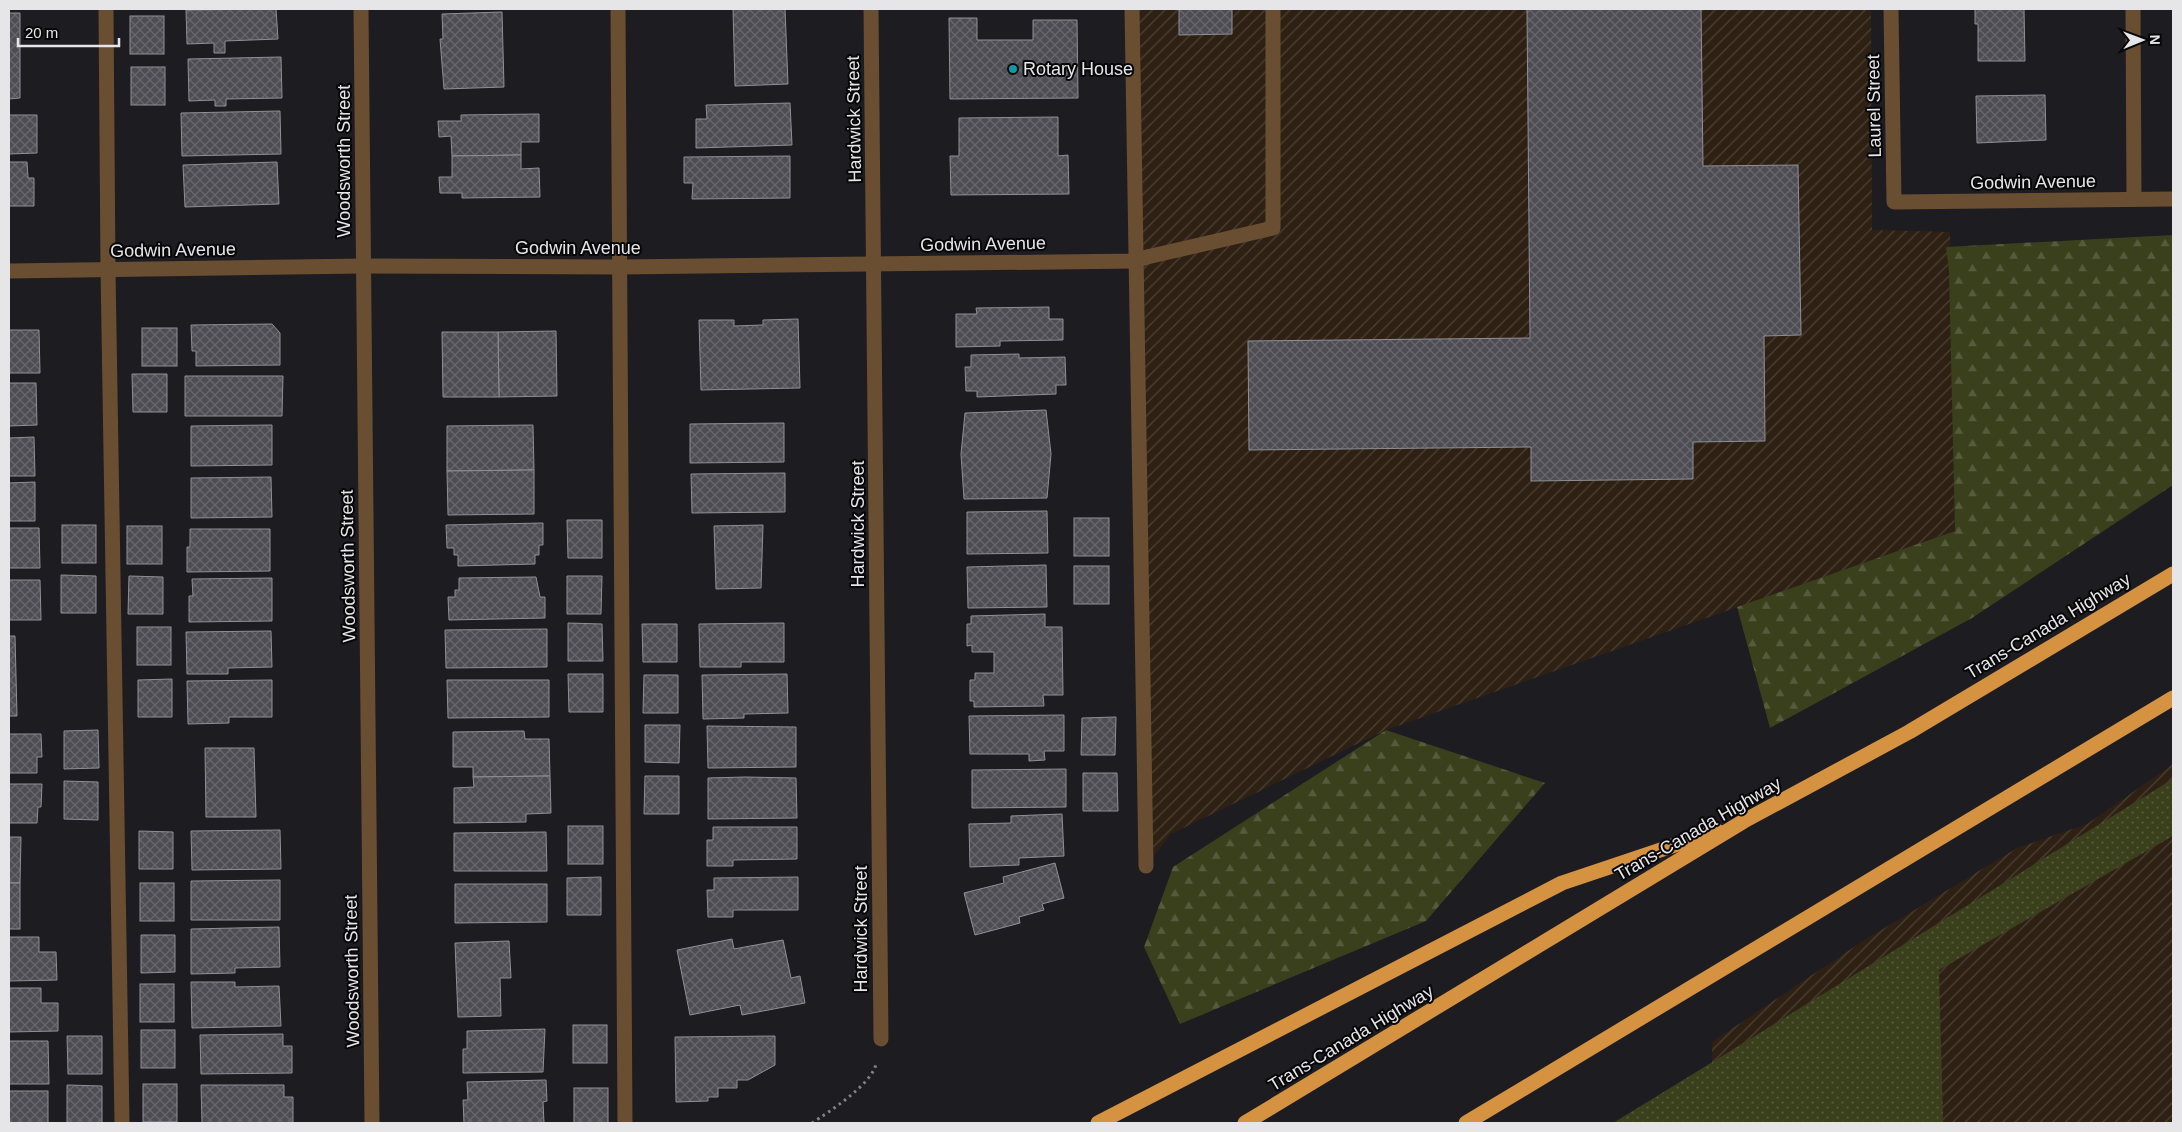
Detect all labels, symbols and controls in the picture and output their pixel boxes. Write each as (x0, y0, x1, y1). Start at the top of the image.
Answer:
scale bar (18, 15, 119, 47)
north arrow (2117, 15, 2167, 65)
text: 20 m (25, 24, 58, 41)
text: N (2147, 35, 2163, 45)
street label: Laurel Street (1863, 54, 1885, 158)
street label: Hardwick Street (843, 55, 865, 183)
place label: Rotary House (1023, 59, 1133, 79)
marker: Rotary House (1007, 63, 1019, 75)
street label: Woodsworth Street (334, 85, 354, 237)
street label: Godwin Avenue (1970, 171, 2096, 193)
street label: Godwin Avenue (920, 233, 1046, 255)
street label: Godwin Avenue (515, 238, 641, 258)
street label: Godwin Avenue (110, 239, 236, 261)
street label: Hardwick Street (848, 460, 868, 588)
street label: Woodsworth Street (337, 489, 359, 643)
street label: Trans-Canada Highway (1962, 569, 2134, 683)
street label: Trans-Canada Highway (1611, 773, 1785, 885)
street label: Hardwick Street (851, 865, 871, 993)
street label: Woodsworth Street (341, 894, 363, 1048)
street label: Trans-Canada Highway (1265, 981, 1437, 1095)

